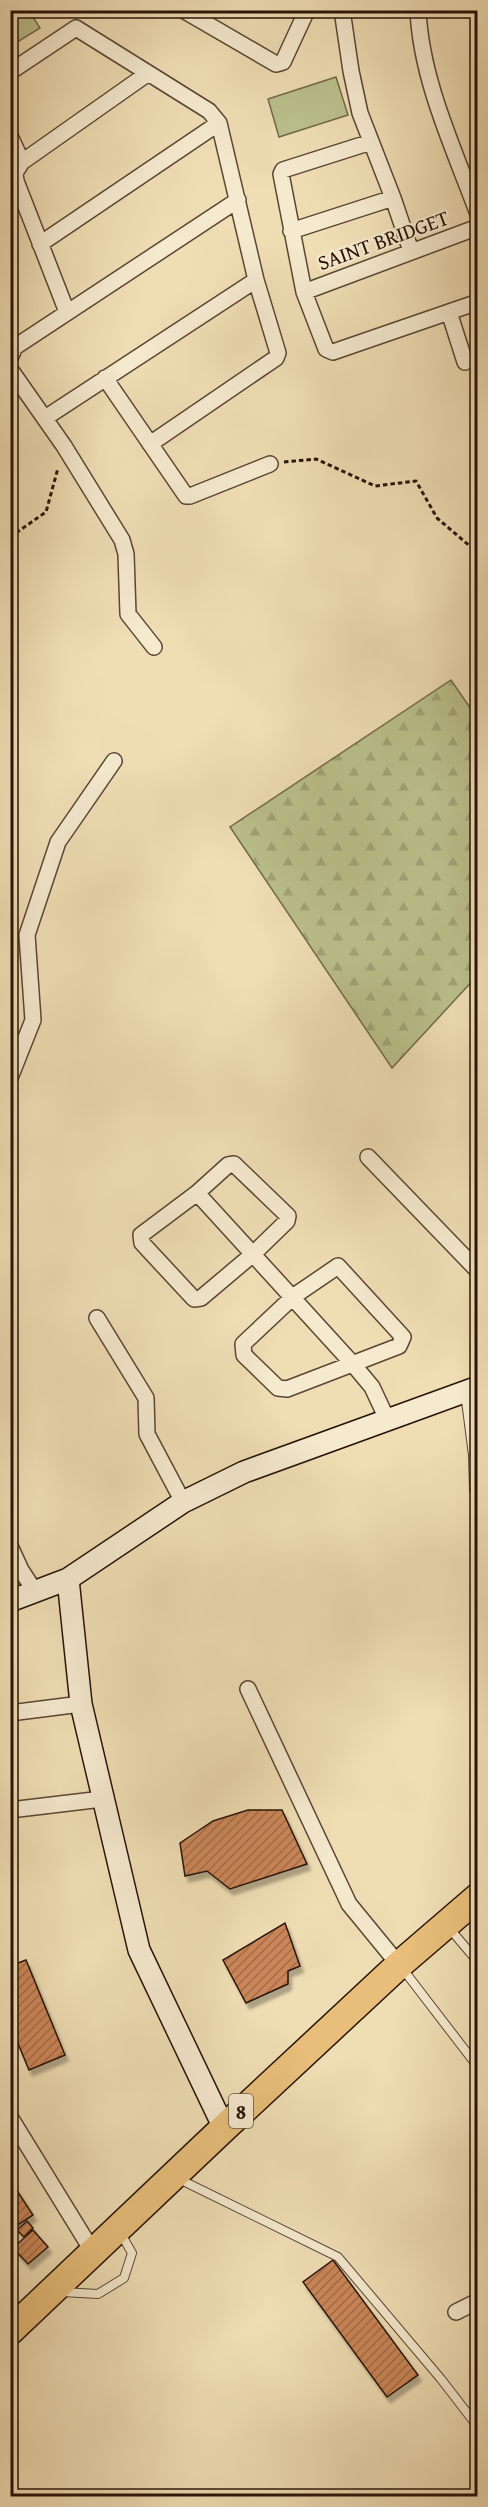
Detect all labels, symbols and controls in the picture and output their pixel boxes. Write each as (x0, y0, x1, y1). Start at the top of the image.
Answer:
street label: SAINT BRIDGET (313, 202, 453, 278)
road number: 8 (229, 2094, 253, 2128)

